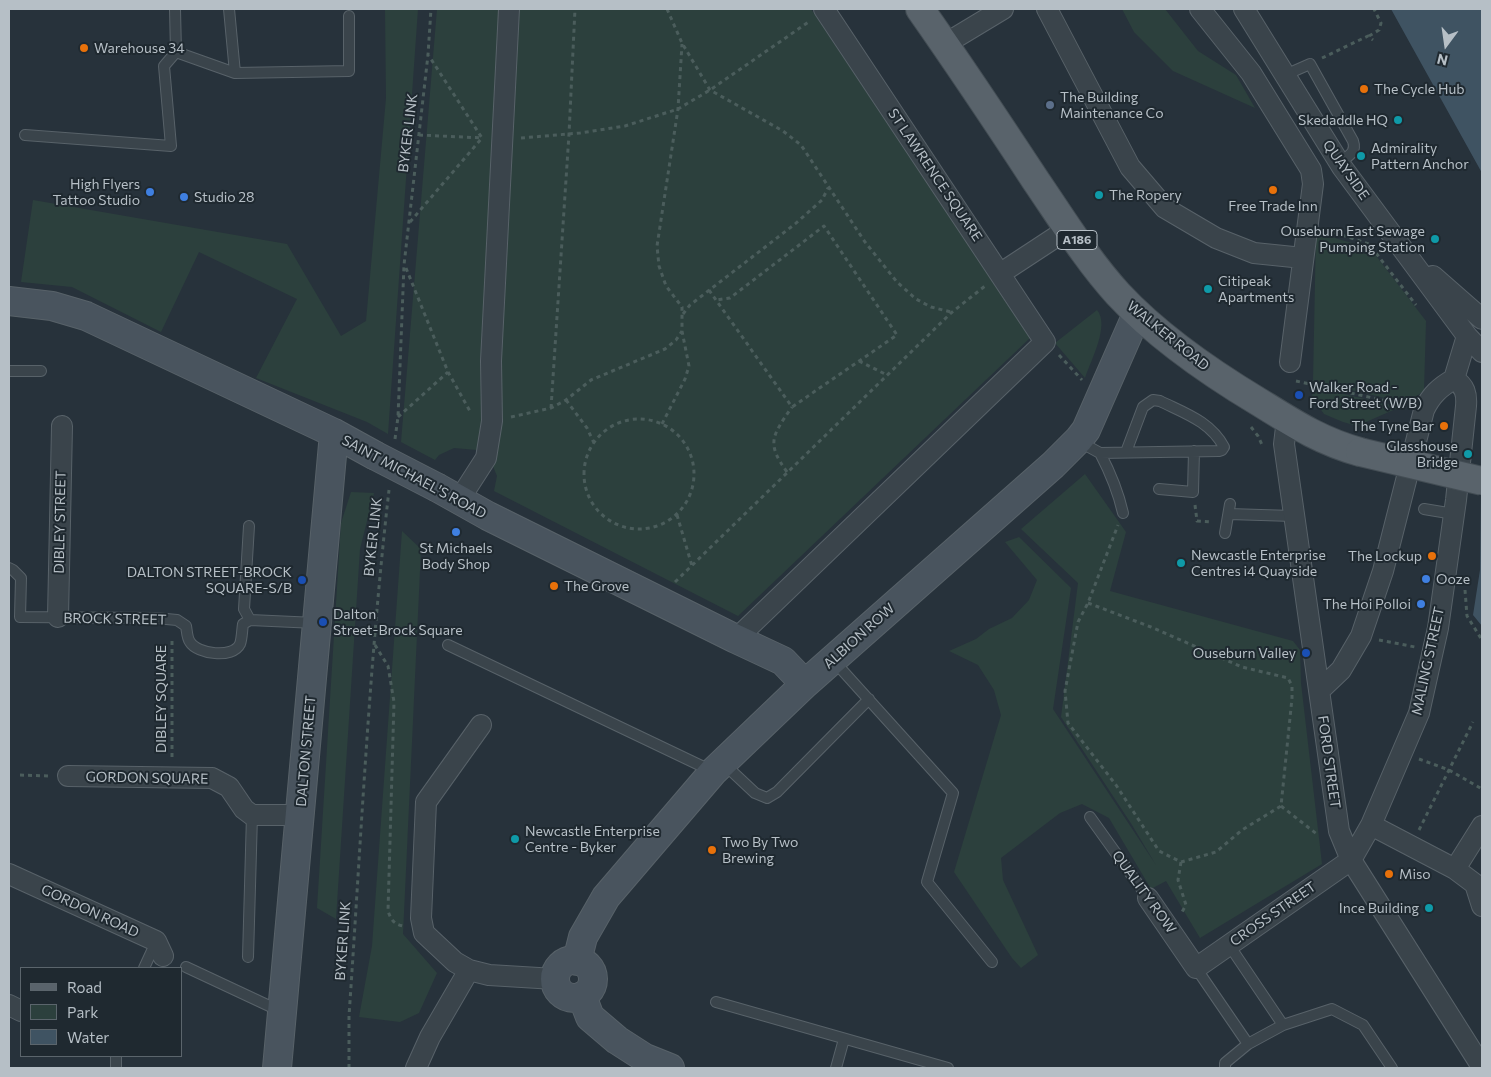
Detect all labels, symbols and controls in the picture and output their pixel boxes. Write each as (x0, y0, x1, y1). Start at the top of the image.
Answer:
north arrow (1421, 20, 1471, 70)
place label: Warehouse 34 (94, 40, 185, 56)
marker: Warehouse 34 (78, 42, 90, 54)
text: N (1435, 51, 1449, 70)
place label: The Cycle Hub (1374, 81, 1465, 97)
marker: The Cycle Hub (1358, 83, 1370, 95)
place label: The Building Maintenance Co (1060, 89, 1164, 121)
street label: BYKER LINK (395, 92, 421, 174)
marker: The Building Maintenance Co (1044, 99, 1056, 111)
street label: ST LAWRENCE SQUARE (884, 106, 986, 244)
place label: Skedaddle HQ (1298, 112, 1388, 128)
marker: Skedaddle HQ (1392, 114, 1404, 126)
street label: QUAYSIDE (1319, 137, 1373, 203)
place label: Admirality Pattern Anchor (1371, 140, 1469, 172)
marker: Admirality Pattern Anchor (1355, 150, 1367, 162)
place label: High Flyers Tattoo Studio (52, 176, 140, 208)
marker: Free Trade Inn (1267, 184, 1279, 196)
marker: High Flyers Tattoo Studio (144, 186, 156, 198)
place label: The Ropery (1109, 187, 1182, 203)
place label: Studio 28 (194, 189, 255, 205)
marker: The Ropery (1093, 189, 1105, 201)
marker: Studio 28 (178, 191, 190, 203)
place label: Free Trade Inn (1228, 198, 1318, 214)
place label: Ouseburn East Sewage Pumping Station (1281, 223, 1425, 256)
road number: A186 (1057, 230, 1097, 250)
marker: Ouseburn East Sewage Pumping Station (1429, 233, 1441, 245)
place label: Citipeak Apartments (1218, 273, 1294, 306)
marker: Citipeak Apartments (1202, 283, 1214, 295)
street label: WALKER ROAD (1124, 298, 1212, 374)
place label: Walker Road - Ford Street (W/B) (1309, 379, 1422, 412)
marker: Walker Road - Ford Street (W/B) (1293, 389, 1305, 401)
place label: The Tyne Bar (1352, 418, 1434, 434)
marker: The Tyne Bar (1438, 420, 1450, 432)
street label: SAINT MICHAEL'S ROAD (339, 432, 489, 522)
place label: Glasshouse Bridge (1386, 438, 1458, 471)
marker: Glasshouse Bridge (1462, 448, 1474, 460)
street label: DIBLEY STREET (51, 470, 69, 574)
street label: BYKER LINK (360, 497, 386, 577)
marker: St Michaels Body Shop (450, 526, 462, 538)
place label: St Michaels Body Shop (419, 540, 493, 572)
place label: Newcastle Enterprise Centres i4 Quayside (1191, 547, 1326, 580)
place label: The Lockup (1348, 548, 1422, 564)
marker: The Lockup (1426, 550, 1438, 562)
marker: Newcastle Enterprise Centres i4 Quayside (1175, 557, 1187, 569)
place label: DALTON STREET-BROCK SQUARE-S/B (127, 564, 292, 596)
place label: Ooze (1436, 571, 1470, 587)
marker: Ooze (1420, 573, 1432, 585)
marker: DALTON STREET-BROCK SQUARE-S/B (296, 574, 308, 586)
place label: The Grove (564, 578, 629, 594)
marker: The Grove (548, 580, 560, 592)
place label: The Hoi Polloi (1323, 596, 1411, 612)
marker: The Hoi Polloi (1415, 598, 1427, 610)
street label: ALBION ROW (820, 600, 898, 672)
street label: MALING STREET (1408, 605, 1448, 717)
place label: Dalton Street-Brock Square (333, 606, 463, 638)
street label: BROCK STREET (63, 610, 167, 628)
marker: Dalton Street-Brock Square (317, 616, 329, 628)
street label: DIBLEY SQUARE (153, 645, 169, 753)
place label: Ouseburn Valley (1193, 645, 1296, 661)
marker: Ouseburn Valley (1300, 647, 1312, 659)
street label: DALTON STREET (293, 695, 319, 807)
street label: FORD STREET (1314, 714, 1344, 810)
street label: GORDON SQUARE (85, 769, 209, 787)
place label: Newcastle Enterprise Centre - Byker (525, 823, 660, 856)
marker: Newcastle Enterprise Centre - Byker (509, 833, 521, 845)
place label: Two By Two Brewing (722, 834, 798, 866)
marker: Two By Two Brewing (706, 844, 718, 856)
street label: QUALITY ROW (1108, 847, 1180, 937)
place label: Miso (1399, 866, 1431, 882)
marker: Miso (1383, 868, 1395, 880)
street label: CROSS STREET (1227, 878, 1319, 950)
street label: GORDON ROAD (38, 881, 142, 941)
place label: Ince Building (1339, 900, 1419, 916)
street label: BYKER LINK (332, 901, 354, 981)
marker: Ince Building (1423, 902, 1435, 914)
legend (20, 967, 182, 1057)
text: Road (67, 978, 102, 996)
text: Park (67, 1003, 98, 1021)
text: Water (67, 1028, 109, 1046)

